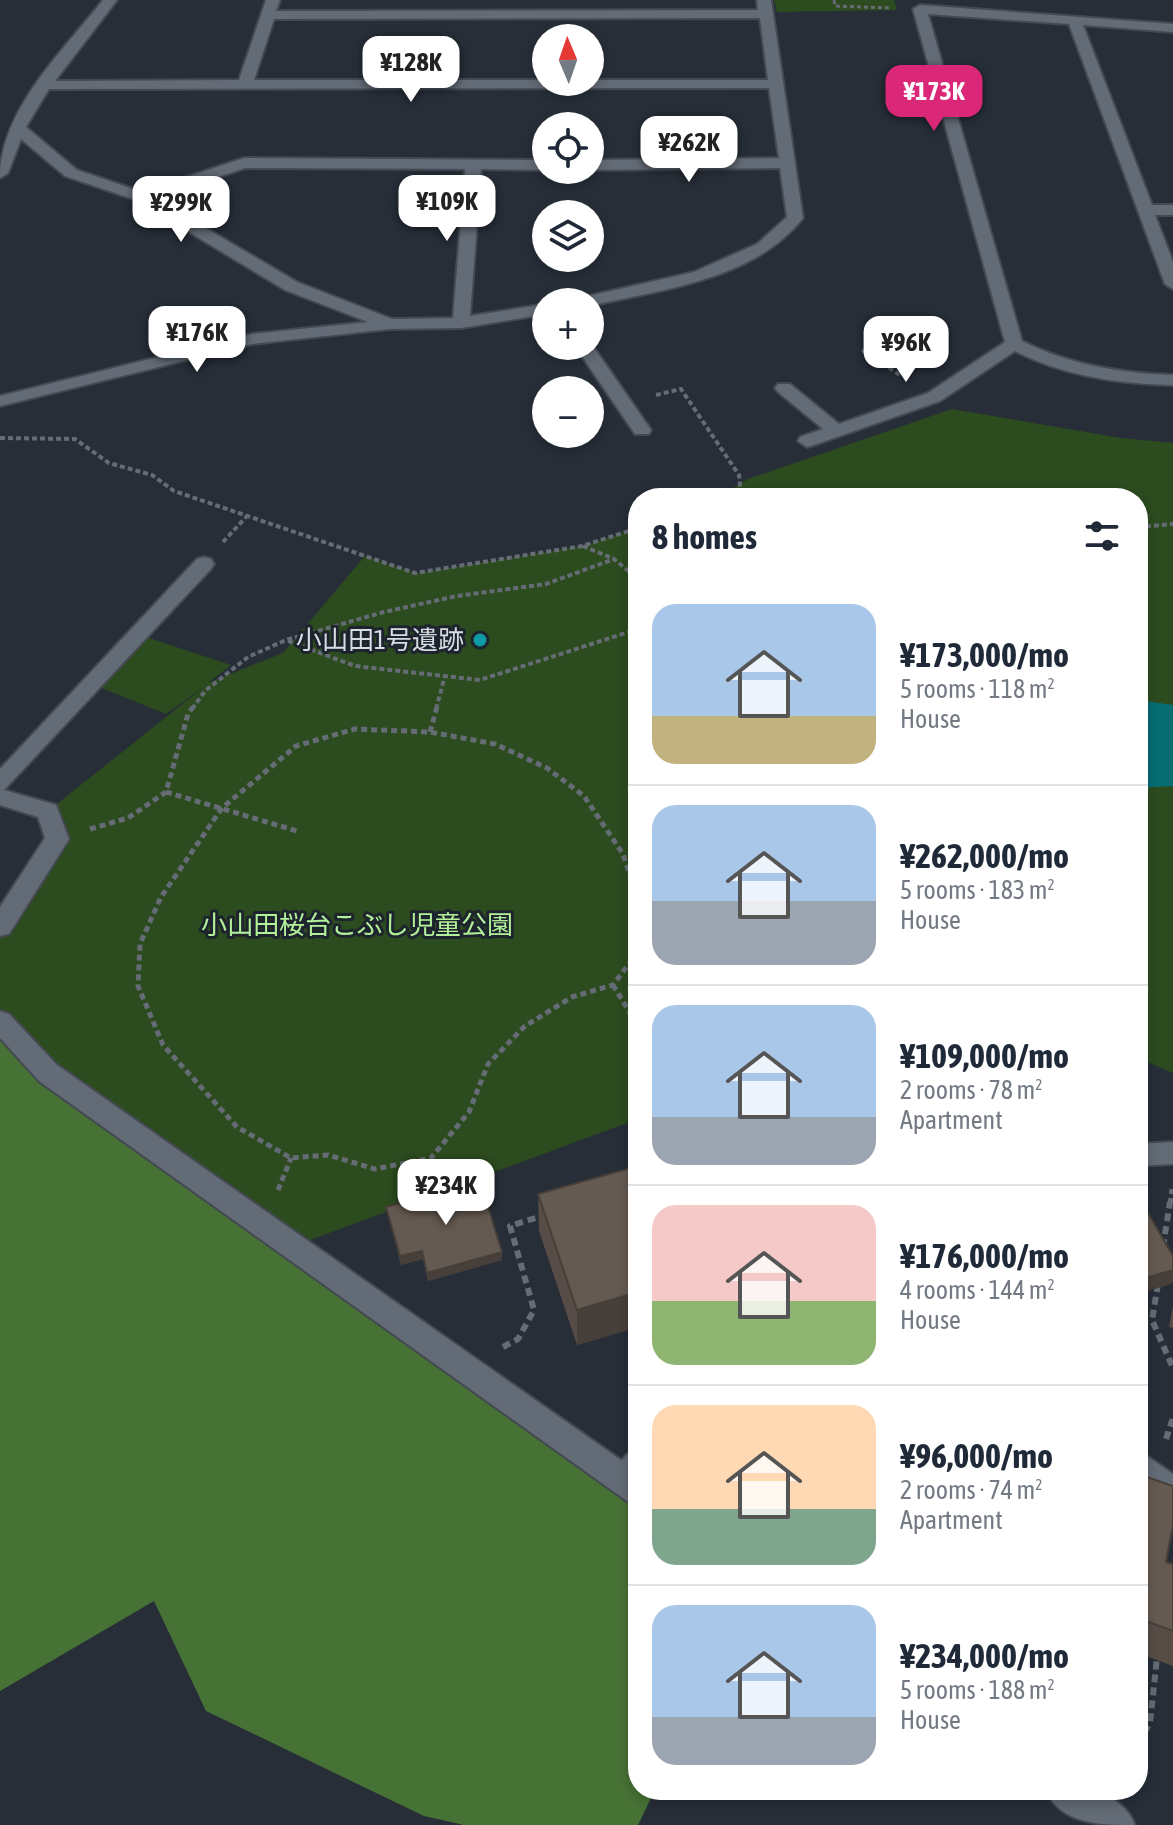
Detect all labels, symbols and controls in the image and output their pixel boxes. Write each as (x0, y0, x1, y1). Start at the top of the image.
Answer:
north arrow (532, 24, 604, 96)
map controls (532, 24, 604, 448)
pin: ¥128K (355, 36, 467, 104)
text: ¥128K (381, 47, 441, 77)
pin: ¥173K (878, 65, 990, 133)
text: ¥173K (904, 76, 964, 106)
button: locate (532, 112, 604, 184)
pin: ¥262K (633, 116, 745, 184)
text: ¥262K (659, 127, 719, 157)
pin: ¥109K (391, 175, 503, 243)
pin: ¥299K (125, 176, 237, 244)
text: ¥109K (417, 186, 477, 216)
text: ¥299K (151, 187, 211, 217)
button: layers (532, 200, 604, 272)
button: + (532, 288, 604, 360)
pin: ¥176K (141, 306, 253, 374)
pin: ¥96K (859, 316, 953, 384)
text: ¥176K (167, 317, 227, 347)
text: ¥96K (882, 327, 930, 357)
button: − (532, 376, 604, 448)
icon: filters (1080, 514, 1124, 558)
text: 8 homes (652, 517, 757, 556)
place label: 小山田1号遺跡 (296, 625, 464, 655)
marker: 小山田1号遺跡 (471, 631, 489, 649)
text: ¥173,000/mo (900, 635, 1069, 674)
icon: home (716, 636, 812, 732)
text: 5 rooms · 118 m² (900, 674, 1055, 704)
text: House (900, 704, 961, 734)
text: ¥262,000/mo (900, 836, 1069, 875)
icon: home (716, 837, 812, 933)
text: 5 rooms · 183 m² (900, 875, 1055, 905)
text: House (900, 905, 961, 935)
park label: 小山田桜台こぶし児童公園 (201, 910, 513, 940)
text: ¥109,000/mo (900, 1036, 1069, 1075)
icon: home (716, 1037, 812, 1133)
text: 2 rooms · 78 m² (900, 1075, 1042, 1105)
text: Apartment (900, 1105, 1003, 1135)
pin: ¥234K (390, 1159, 502, 1227)
text: ¥234K (416, 1170, 476, 1200)
text: ¥176,000/mo (900, 1236, 1069, 1275)
icon: home (716, 1237, 812, 1333)
text: 4 rooms · 144 m² (900, 1275, 1055, 1305)
text: House (900, 1305, 961, 1335)
text: ¥96,000/mo (900, 1436, 1053, 1475)
icon: home (716, 1437, 812, 1533)
text: 2 rooms · 74 m² (900, 1475, 1042, 1505)
text: Apartment (900, 1505, 1003, 1535)
text: ¥234,000/mo (900, 1636, 1069, 1675)
icon: home (716, 1637, 812, 1733)
text: 5 rooms · 188 m² (900, 1675, 1055, 1705)
text: House (900, 1705, 961, 1735)

